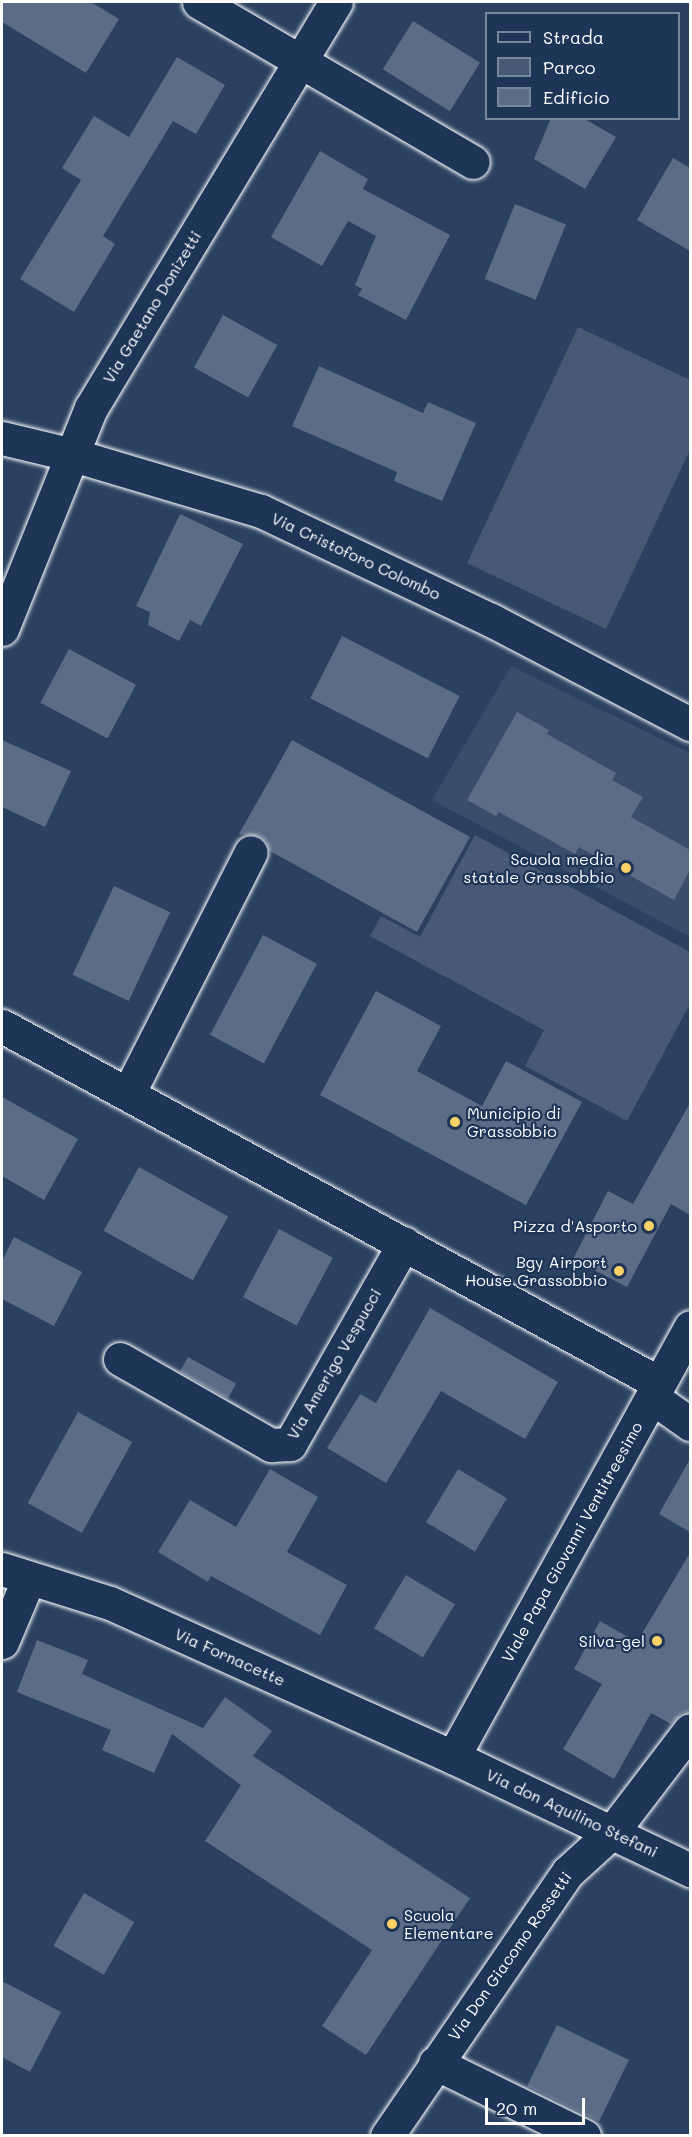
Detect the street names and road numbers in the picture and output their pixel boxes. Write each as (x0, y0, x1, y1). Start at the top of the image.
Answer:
street label: Via Gaetano Donizetti (99, 227, 205, 387)
street label: Via Cristoforo Colombo (269, 508, 443, 604)
street label: Via Amerigo Vespucci (283, 1285, 385, 1443)
street label: Viale Papa Giovanni Ventitreesimo (498, 1418, 646, 1666)
street label: Via Fornacette (172, 1624, 288, 1690)
street label: Via don Aquilino Stefani (483, 1765, 661, 1861)
street label: Via Don Giacomo Rossetti (444, 1868, 576, 2044)

